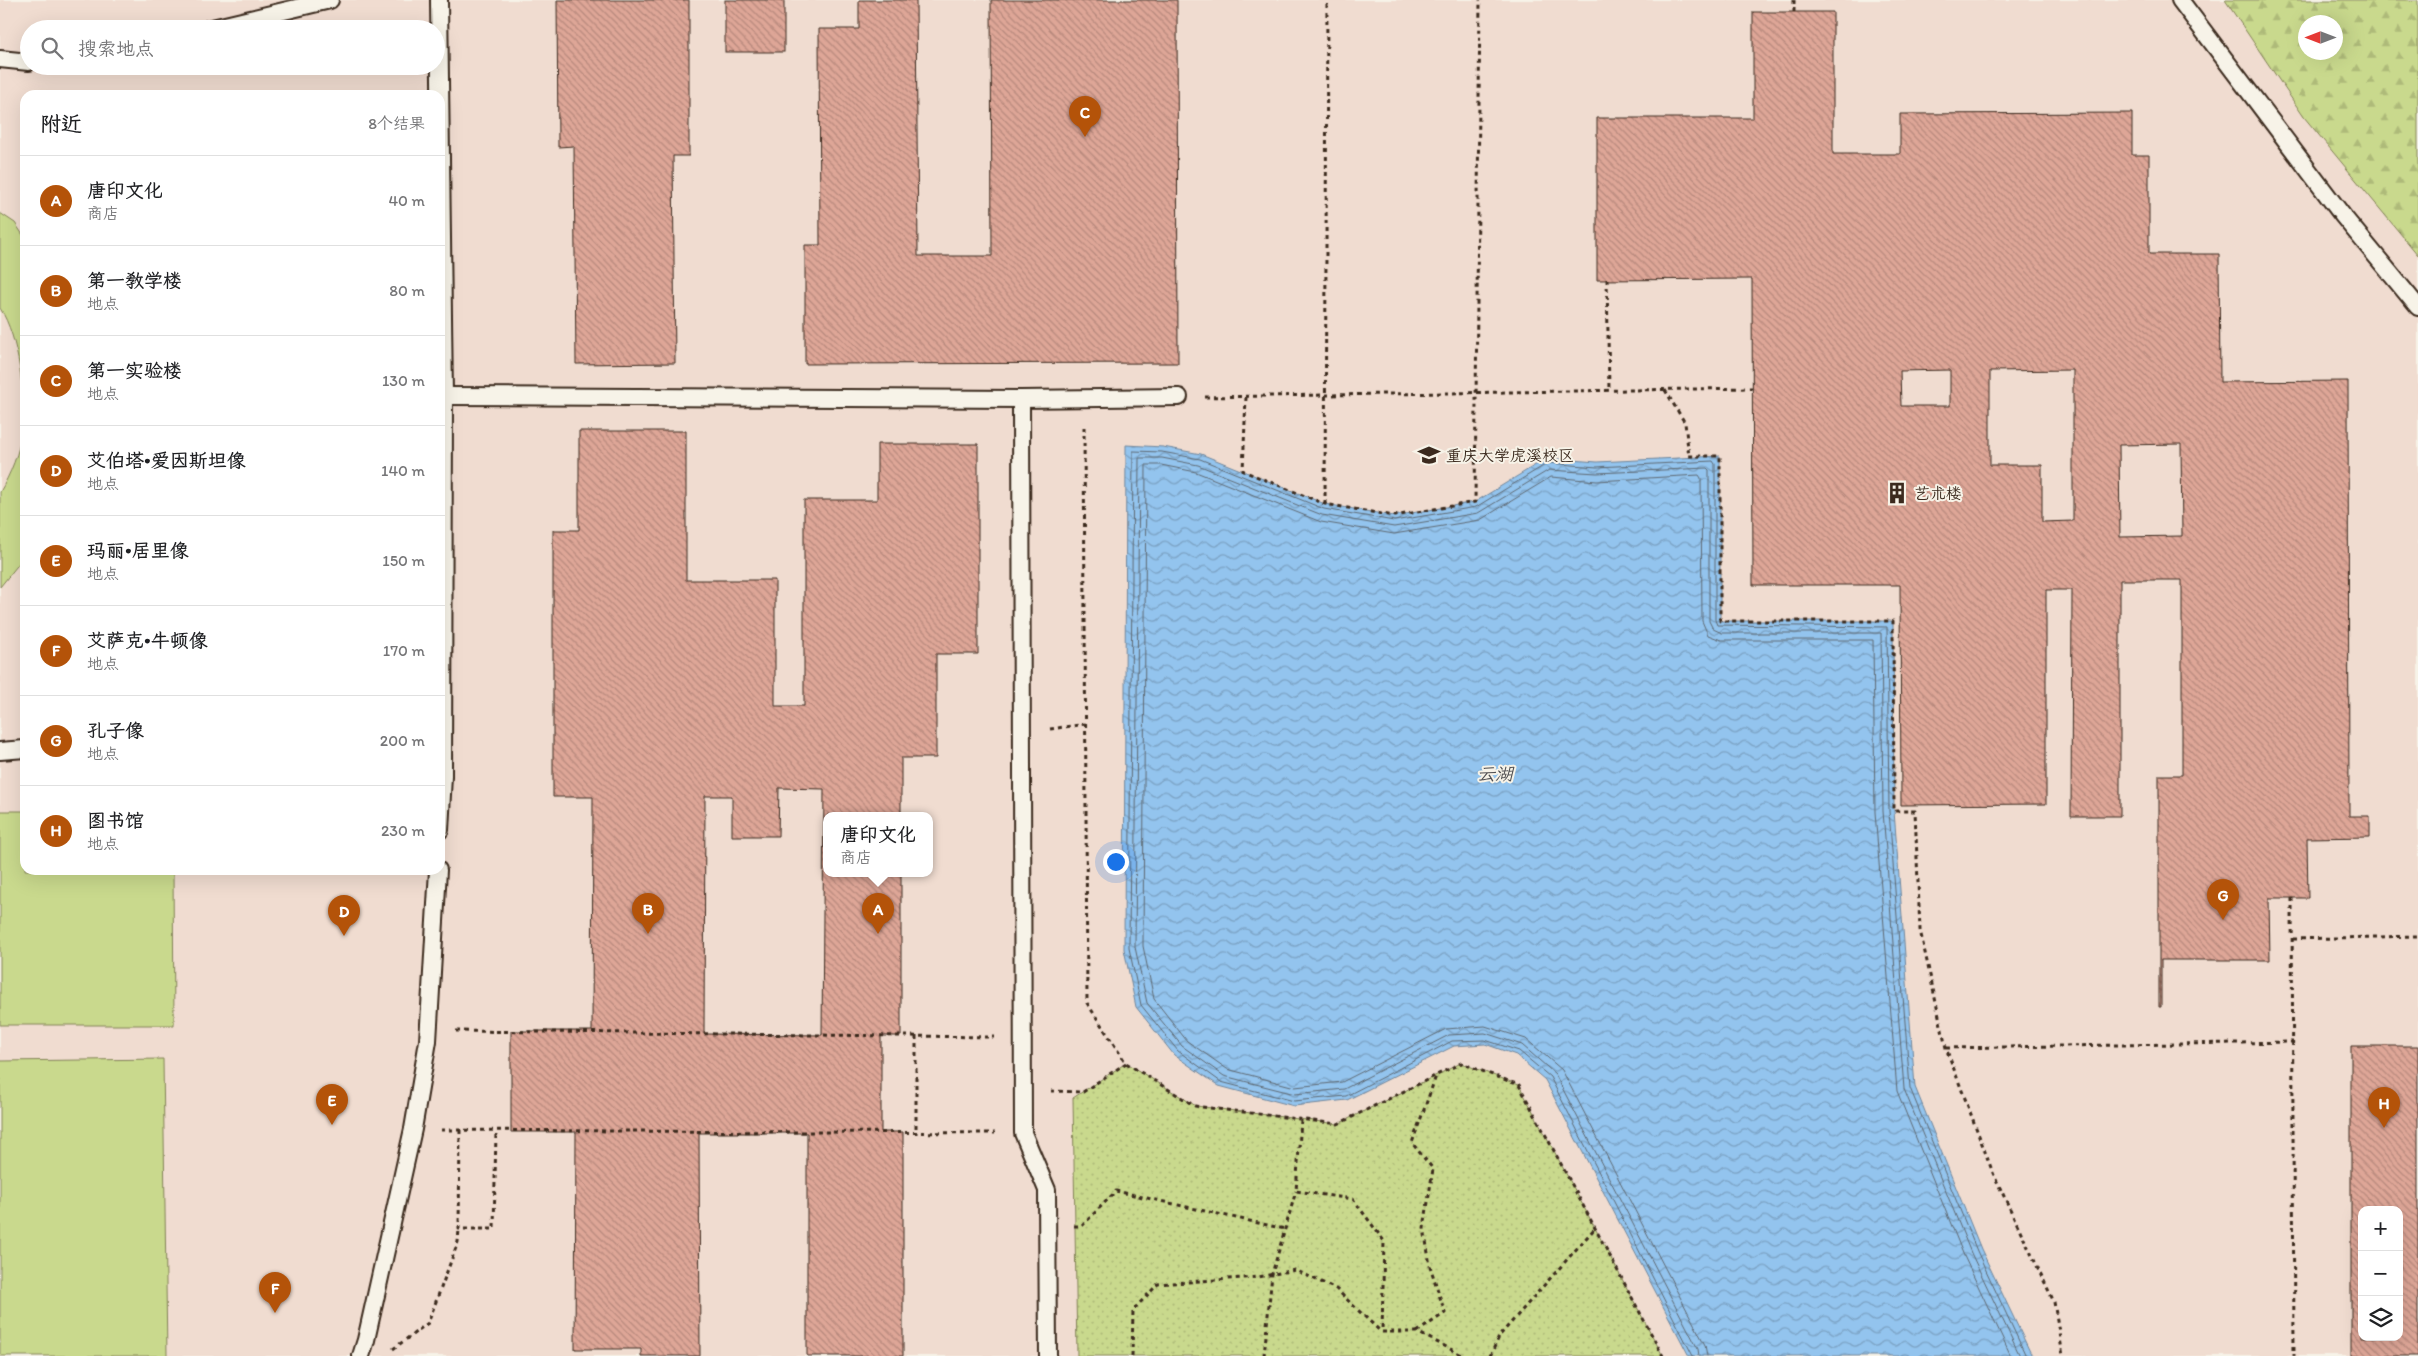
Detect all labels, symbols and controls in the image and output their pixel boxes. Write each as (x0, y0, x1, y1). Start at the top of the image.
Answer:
north arrow (2298, 15, 2343, 60)
search box (20, 20, 445, 75)
icon: search (38, 34, 66, 62)
text: 搜索地点 (78, 37, 154, 60)
pin: C (1069, 96, 1101, 137)
text: 附近 (40, 111, 82, 136)
text: 8个结果 (368, 114, 425, 133)
text: 唐印文化 (87, 179, 163, 202)
text: A (51, 191, 61, 210)
text: 40 m (388, 191, 425, 210)
text: 商店 (87, 204, 119, 223)
text: 第一教学楼 (87, 269, 182, 292)
text: B (51, 281, 61, 300)
text: 80 m (389, 281, 425, 300)
text: 地点 (87, 294, 119, 313)
text: 第一实验楼 (87, 359, 182, 382)
text: C (51, 371, 61, 390)
text: 130 m (382, 371, 425, 390)
text: 地点 (87, 384, 119, 403)
school or university icon: 重庆大学虎溪校区 (1416, 442, 1442, 468)
place label: 重庆大学虎溪校区 (1446, 446, 1574, 465)
text: 艾伯塔•爱因斯坦像 (87, 449, 246, 472)
text: D (51, 461, 61, 480)
text: 140 m (381, 461, 425, 480)
text: 地点 (87, 474, 119, 493)
building icon: 艺术楼 (1884, 480, 1910, 506)
place label: 艺术楼 (1914, 484, 1962, 503)
text: 玛丽•居里像 (87, 539, 189, 562)
text: E (52, 551, 60, 570)
text: 150 m (382, 551, 425, 570)
text: 地点 (87, 564, 119, 583)
text: 艾萨克•牛顿像 (87, 629, 208, 652)
text: F (52, 641, 60, 660)
text: 170 m (383, 641, 425, 660)
text: 地点 (87, 654, 119, 673)
text: 孔子像 (87, 719, 144, 742)
text: G (50, 731, 62, 750)
text: 200 m (380, 731, 425, 750)
text: 地点 (87, 744, 119, 763)
water label: 云湖 (1477, 763, 1515, 785)
text: 图书馆 (87, 809, 144, 832)
popup (823, 812, 933, 877)
text: H (50, 821, 62, 840)
text: 230 m (381, 821, 425, 840)
text: 唐印文化 (840, 823, 916, 846)
text: 地点 (87, 834, 119, 853)
text: 商店 (840, 848, 872, 867)
your location (1103, 849, 1129, 875)
pin: G (2207, 879, 2239, 920)
pin: B (632, 893, 664, 934)
pin: A (862, 893, 894, 934)
pin: D (328, 895, 360, 936)
pin: E (316, 1084, 348, 1125)
pin: H (2368, 1087, 2400, 1128)
map controls (2358, 1206, 2403, 1341)
button: + (2358, 1206, 2403, 1251)
button: − (2358, 1251, 2403, 1296)
pin: F (259, 1272, 291, 1313)
button: layers (2358, 1296, 2403, 1341)

